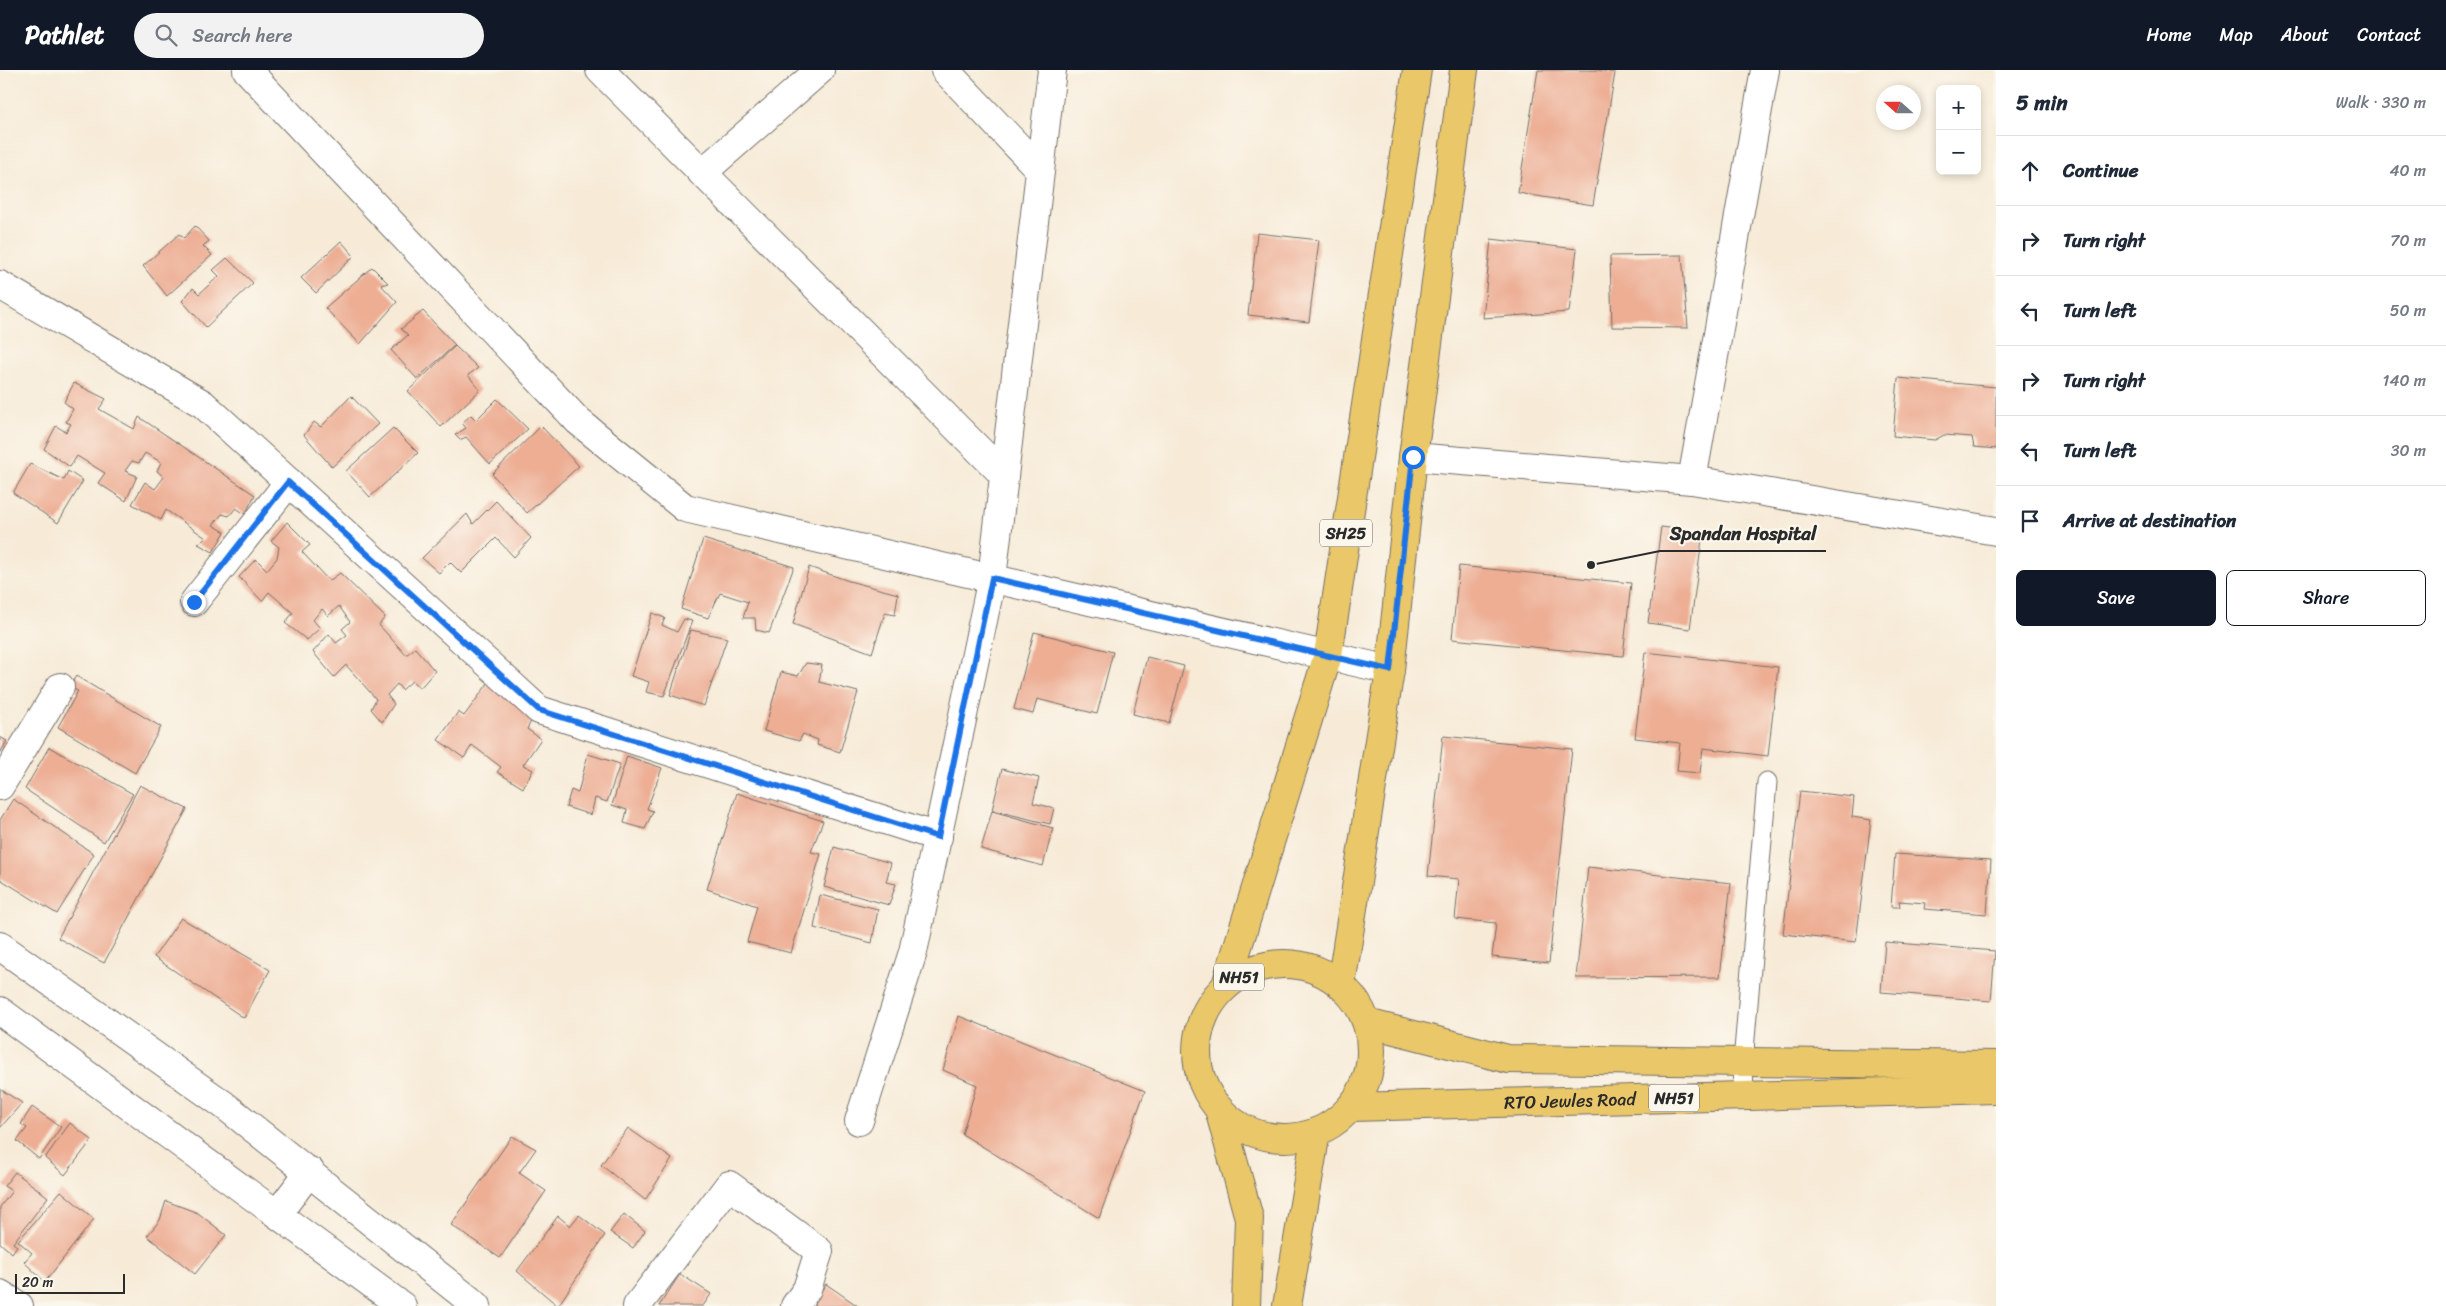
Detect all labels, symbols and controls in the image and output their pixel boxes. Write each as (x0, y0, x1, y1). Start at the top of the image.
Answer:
search box (134, 13, 484, 58)
text: Pathlet (25, 14, 104, 56)
text: Search here (192, 19, 292, 52)
text: Home (2147, 19, 2192, 51)
text: Map (2220, 19, 2253, 51)
text: About (2281, 19, 2329, 51)
text: Contact (2357, 19, 2421, 51)
icon: search (152, 21, 180, 49)
text: 5 min (2016, 84, 2068, 122)
north arrow (1876, 85, 1921, 130)
map controls (1936, 85, 1981, 175)
button: + (1936, 85, 1981, 130)
text: Walk · 330 m (2336, 88, 2426, 117)
button: − (1936, 130, 1981, 175)
text: Continue (2063, 154, 2139, 187)
text: 40 m (2389, 156, 2426, 185)
icon: ahead (2016, 157, 2044, 185)
text: Turn right (2063, 224, 2145, 257)
text: 70 m (2390, 226, 2426, 255)
icon: right (2016, 227, 2044, 255)
text: Turn left (2063, 294, 2136, 327)
text: 50 m (2390, 296, 2426, 325)
icon: left (2016, 297, 2044, 325)
text: Turn right (2063, 364, 2145, 397)
text: 140 m (2383, 366, 2426, 395)
icon: right (2016, 367, 2044, 395)
text: Turn left (2063, 434, 2136, 467)
text: 30 m (2391, 436, 2426, 465)
icon: left (2016, 437, 2044, 465)
route start (1402, 446, 1425, 469)
text: Arrive at destination (2063, 504, 2236, 537)
icon: arrive (2016, 507, 2044, 535)
callout: Spandan Hospital (1660, 517, 1826, 551)
text: Spandan Hospital (1669, 517, 1818, 550)
road number: SH25 (1320, 519, 1372, 546)
button: Save (2016, 570, 2216, 626)
button: Share (2226, 570, 2426, 626)
route end (183, 591, 206, 614)
road number: NH51 (1214, 964, 1264, 990)
street label: RTO Jewles Road (1504, 1083, 1638, 1119)
road number: NH51 (1649, 1084, 1699, 1112)
text: 20 m (22, 1270, 53, 1295)
scale bar (15, 1271, 125, 1294)

